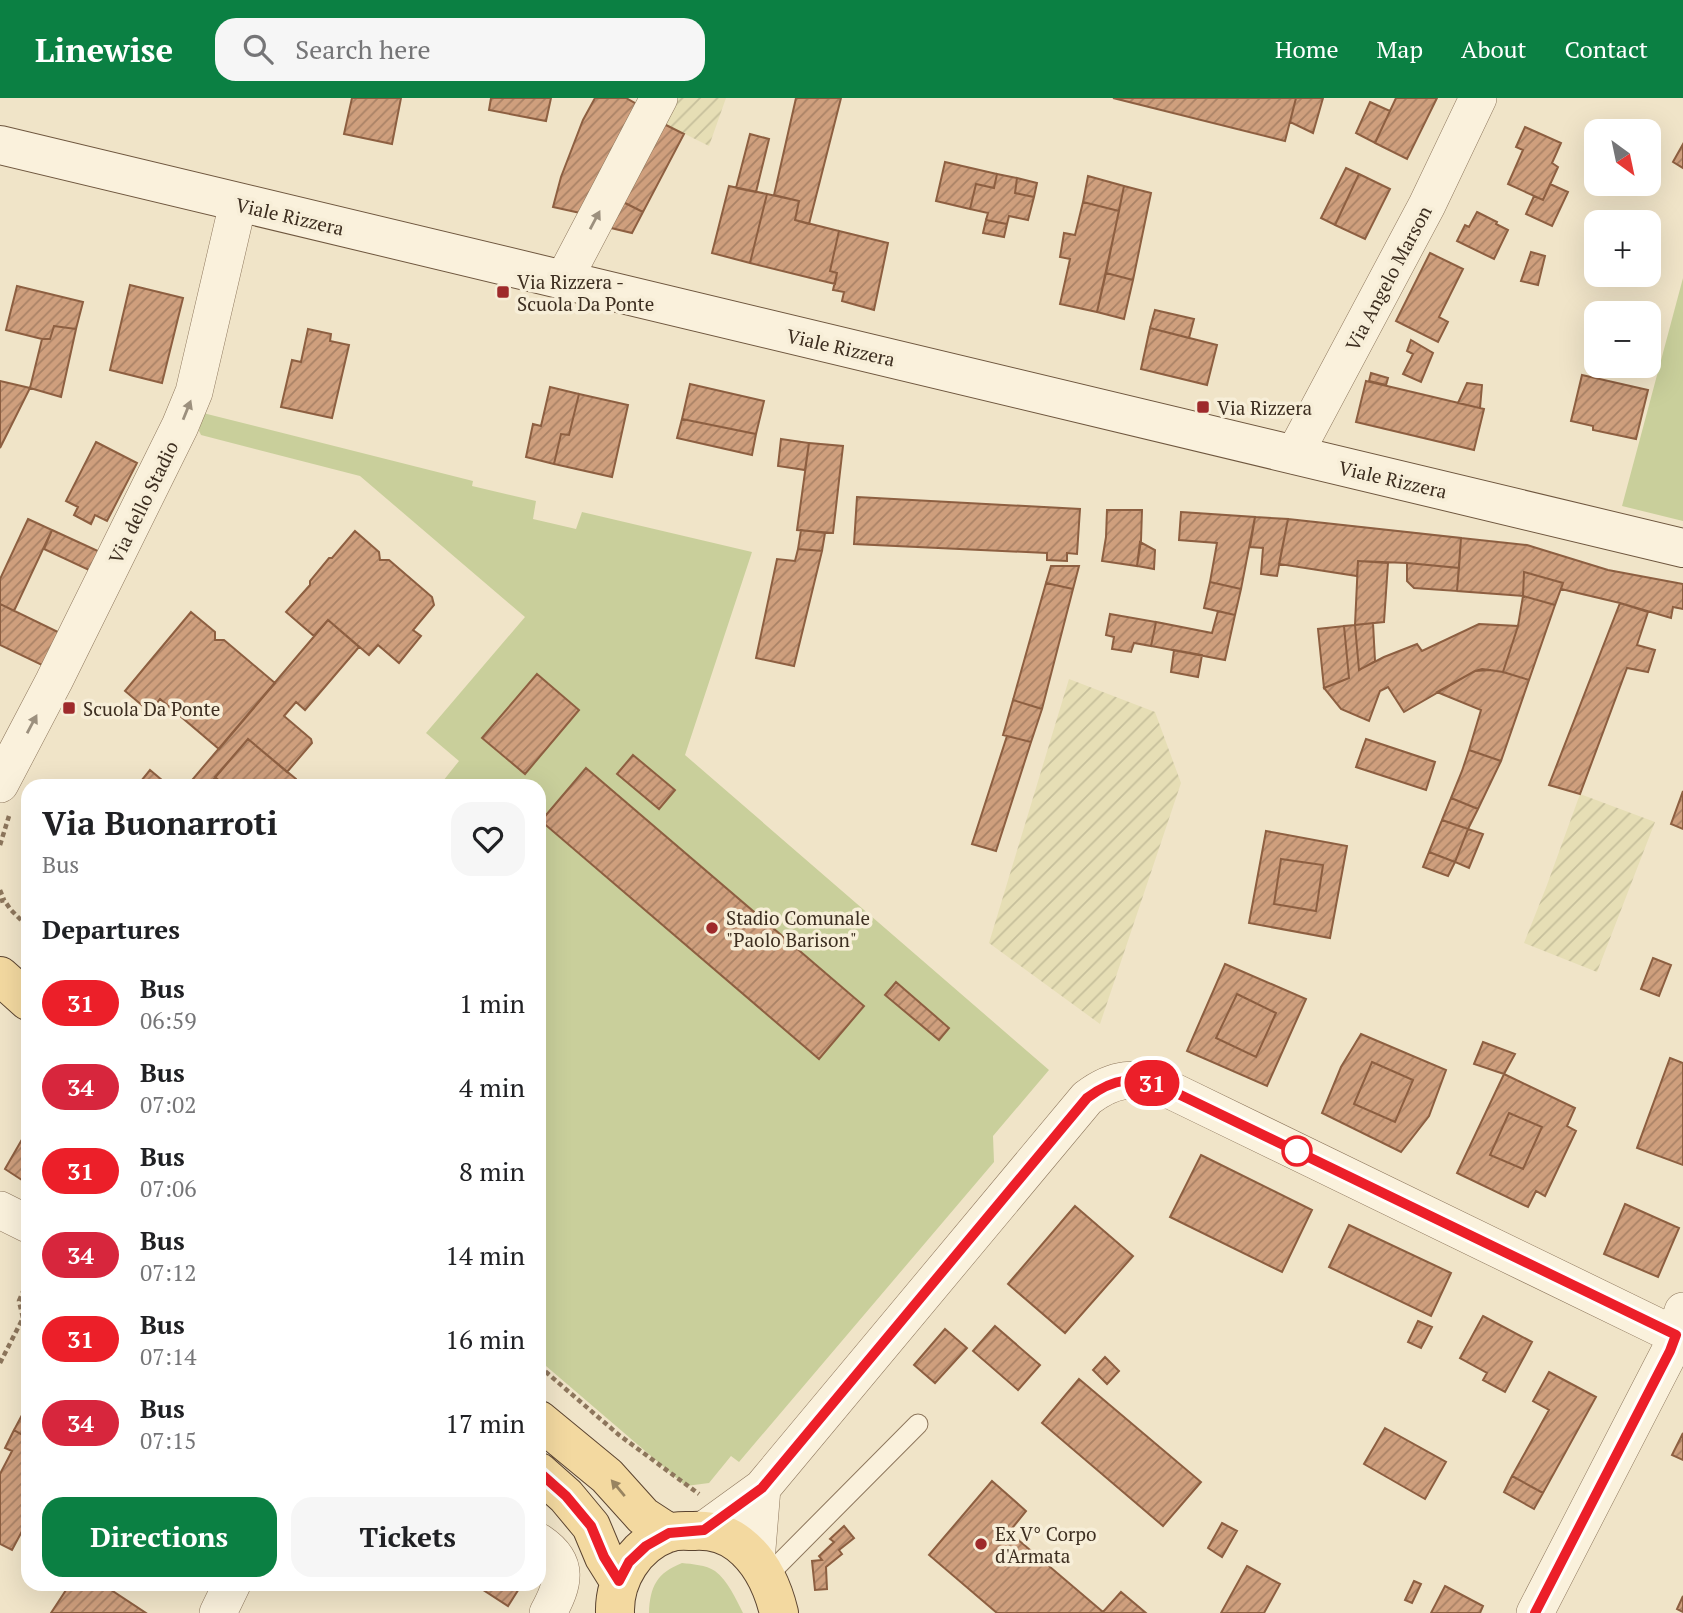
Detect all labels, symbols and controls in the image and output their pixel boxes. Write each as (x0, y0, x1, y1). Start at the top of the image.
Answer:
search box (215, 18, 705, 81)
text: Linewise (35, 28, 173, 71)
icon: search (239, 30, 277, 68)
text: Search here (295, 32, 430, 66)
text: Home (1275, 33, 1339, 65)
text: Map (1377, 33, 1423, 65)
text: About (1461, 33, 1527, 65)
text: Contact (1565, 33, 1648, 65)
north arrow (1584, 119, 1661, 196)
map controls (1584, 119, 1661, 378)
street label: Viale Rizzera (233, 191, 347, 241)
street label: Via Angelo Marson (1339, 201, 1437, 355)
one-way arrow (589, 210, 601, 230)
button: + (1584, 210, 1661, 287)
place label: Via Rizzera - Scuola Da Ponte (517, 269, 654, 316)
marker: Via Rizzera - Scuola Da Ponte (495, 284, 511, 300)
button: − (1584, 301, 1661, 378)
street label: Viale Rizzera (784, 322, 898, 372)
place label: Via Rizzera (1217, 395, 1312, 420)
one-way arrow (181, 399, 192, 420)
marker: Via Rizzera (1195, 399, 1211, 415)
street label: Via dello Stadio (103, 437, 183, 567)
street label: Viale Rizzera (1336, 454, 1450, 504)
place label: Scuola Da Ponte (83, 696, 220, 721)
marker: Scuola Da Ponte (61, 700, 77, 716)
one-way arrow (25, 713, 37, 733)
text: Via Buonarroti (42, 801, 278, 844)
button: heart (451, 802, 525, 876)
text: Bus (42, 849, 79, 880)
place label: Stadio Comunale "Paolo Barison" (726, 905, 870, 952)
text: Departures (42, 912, 180, 946)
marker: Stadio Comunale "Paolo Barison" (704, 920, 720, 936)
text: Bus (140, 971, 185, 1005)
text: 1 min (459, 986, 525, 1020)
text: 31 (67, 987, 94, 1019)
text: 06:59 (140, 1005, 197, 1036)
text: Bus (140, 1055, 185, 1089)
line badge: 31 (1120, 1060, 1184, 1106)
text: 31 (1138, 1067, 1166, 1099)
text: 4 min (459, 1070, 525, 1104)
text: 34 (67, 1071, 94, 1103)
text: 07:02 (140, 1089, 197, 1120)
unlabelled marker (1282, 1136, 1312, 1166)
text: Bus (140, 1139, 185, 1173)
text: 8 min (459, 1154, 525, 1188)
text: 31 (67, 1155, 94, 1187)
text: 07:06 (140, 1173, 197, 1204)
text: Bus (140, 1223, 185, 1257)
text: 14 min (445, 1238, 525, 1272)
text: 34 (67, 1239, 94, 1271)
text: 07:12 (140, 1257, 197, 1288)
text: Bus (140, 1307, 185, 1341)
text: 16 min (445, 1322, 525, 1356)
text: 31 (67, 1323, 94, 1355)
text: 07:14 (140, 1341, 197, 1372)
text: Bus (140, 1391, 185, 1425)
text: 17 min (445, 1406, 525, 1440)
text: 34 (67, 1407, 94, 1439)
text: 07:15 (140, 1425, 197, 1456)
one-way arrow (610, 1480, 625, 1498)
button: Directions (42, 1497, 277, 1577)
button: Tickets (291, 1497, 525, 1577)
place label: Ex V° Corpo d'Armata (995, 1521, 1097, 1568)
marker: Ex V° Corpo d'Armata (973, 1536, 989, 1552)

